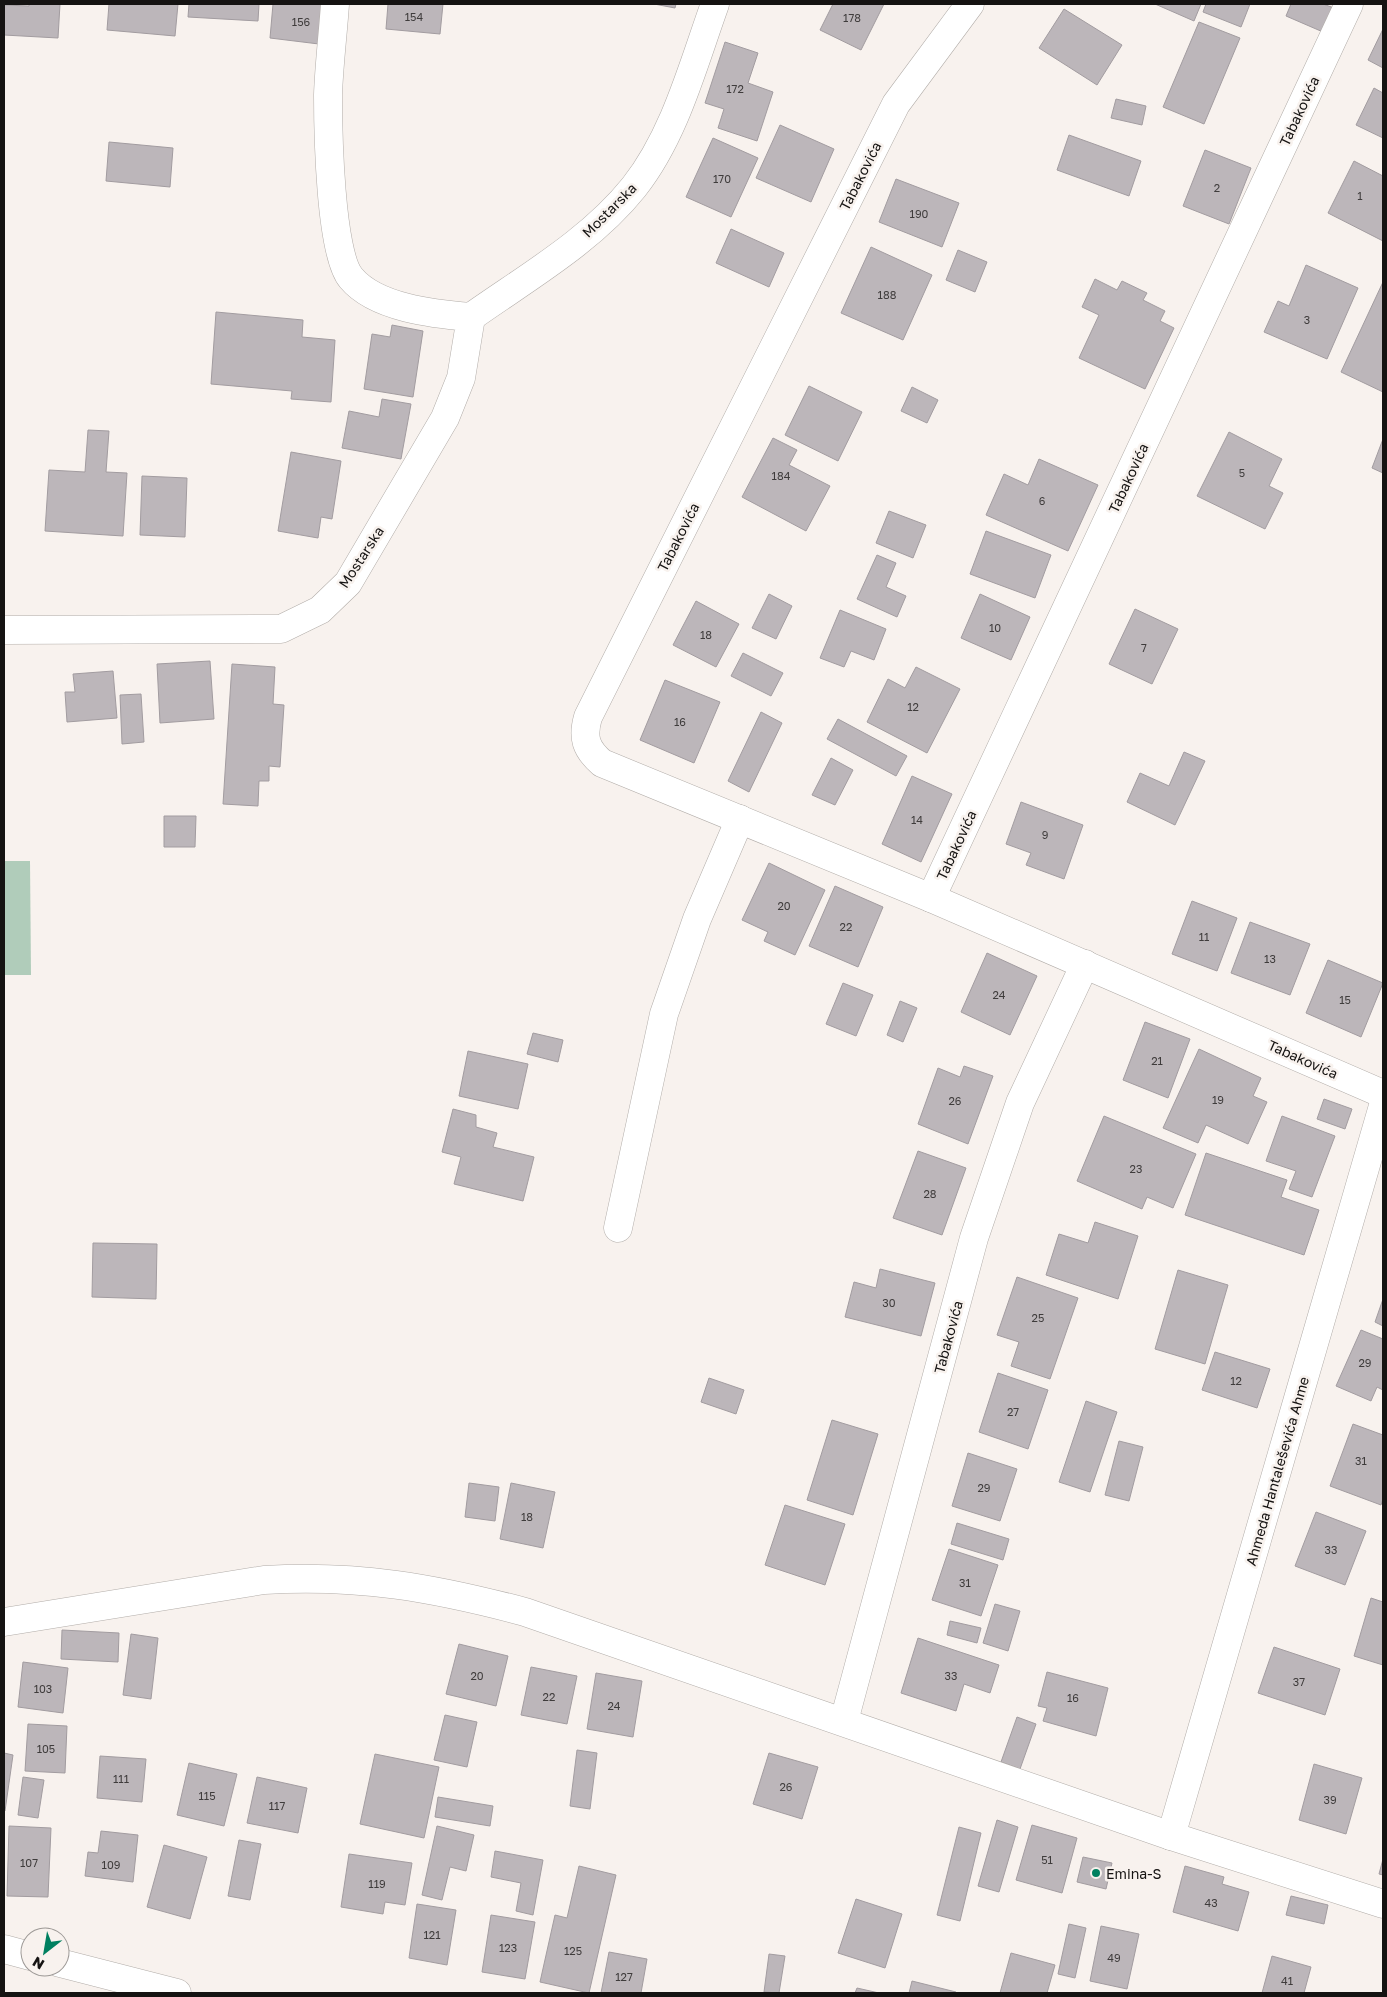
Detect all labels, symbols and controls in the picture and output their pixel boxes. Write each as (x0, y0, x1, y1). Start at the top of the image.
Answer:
house number: 154 (405, 10, 423, 23)
house number: 178 (843, 11, 861, 24)
house number: 156 (292, 15, 311, 28)
street label: Tabakovića (1276, 74, 1322, 148)
house number: 172 (726, 82, 744, 95)
street label: Tabakovića (835, 139, 885, 213)
house number: 170 (713, 172, 731, 185)
street label: Mostarska (578, 179, 640, 241)
house number: 2 (1214, 181, 1220, 194)
house number: 1 (1357, 189, 1363, 202)
house number: 190 (910, 207, 929, 220)
house number: 188 (878, 288, 897, 301)
house number: 3 (1304, 313, 1310, 326)
street label: Tabakovića (1105, 441, 1151, 515)
house number: 5 (1239, 466, 1245, 479)
house number: 184 (772, 469, 791, 482)
house number: 6 (1039, 494, 1046, 507)
street label: Tabakovića (653, 500, 703, 574)
street label: Mostarska (335, 523, 387, 591)
house number: 10 (989, 621, 1001, 634)
house number: 18 (700, 628, 712, 641)
house number: 7 (1141, 641, 1147, 654)
house number: 12 (907, 700, 919, 713)
house number: 16 (674, 715, 686, 728)
street label: Tabakovića (933, 808, 979, 882)
house number: 14 (911, 813, 923, 826)
house number: 9 (1042, 828, 1048, 841)
house number: 20 (777, 899, 791, 912)
house number: 22 (840, 920, 852, 933)
house number: 11 (1199, 930, 1209, 943)
house number: 13 (1264, 952, 1276, 965)
house number: 24 (992, 988, 1006, 1001)
house number: 15 (1339, 993, 1351, 1006)
street label: Tabakovića (1265, 1036, 1341, 1082)
house number: 21 (1151, 1054, 1163, 1067)
house number: 19 (1212, 1093, 1224, 1106)
house number: 26 (948, 1094, 962, 1107)
house number: 23 (1130, 1162, 1142, 1175)
house number: 28 (923, 1187, 937, 1200)
house number: 30 (882, 1296, 896, 1309)
street label: Tabakovića (930, 1299, 966, 1375)
house number: 25 (1032, 1311, 1044, 1324)
house number: 29 (1358, 1356, 1372, 1369)
house number: 12 (1230, 1374, 1242, 1387)
street label: Ahmeda Hantaleševića Ahme (1242, 1374, 1312, 1568)
house number: 27 (1007, 1405, 1019, 1418)
house number: 31 (1355, 1454, 1367, 1467)
house number: 29 (977, 1481, 991, 1494)
house number: 18 (521, 1510, 533, 1523)
house number: 33 (1325, 1543, 1337, 1556)
house number: 31 (959, 1576, 971, 1589)
house number: 20 (470, 1669, 484, 1682)
house number: 33 (945, 1669, 957, 1682)
house number: 37 (1293, 1675, 1305, 1688)
house number: 103 (34, 1682, 52, 1695)
house number: 22 (543, 1690, 555, 1703)
house number: 16 (1067, 1691, 1079, 1704)
house number: 24 (607, 1699, 621, 1712)
house number: 105 (37, 1742, 55, 1755)
house number: 111 (113, 1772, 129, 1785)
house number: 26 (779, 1780, 793, 1793)
house number: 115 (198, 1789, 216, 1802)
house number: 39 (1323, 1793, 1337, 1806)
house number: 117 (269, 1799, 285, 1812)
house number: 51 (1041, 1853, 1053, 1866)
house number: 107 (20, 1856, 38, 1869)
house number: 109 (102, 1858, 120, 1871)
place label: Emina-S (1106, 1865, 1162, 1882)
marker: Emina-S (1090, 1867, 1102, 1879)
house number: 119 (368, 1877, 386, 1890)
house number: 43 (1204, 1896, 1218, 1909)
north arrow (20, 1927, 70, 1977)
house number: 121 (423, 1928, 441, 1941)
house number: 123 (499, 1941, 517, 1954)
house number: 125 (564, 1944, 582, 1957)
house number: 49 (1107, 1951, 1121, 1964)
text: N (29, 1954, 47, 1974)
house number: 127 (615, 1970, 633, 1983)
house number: 41 (1281, 1974, 1293, 1987)

